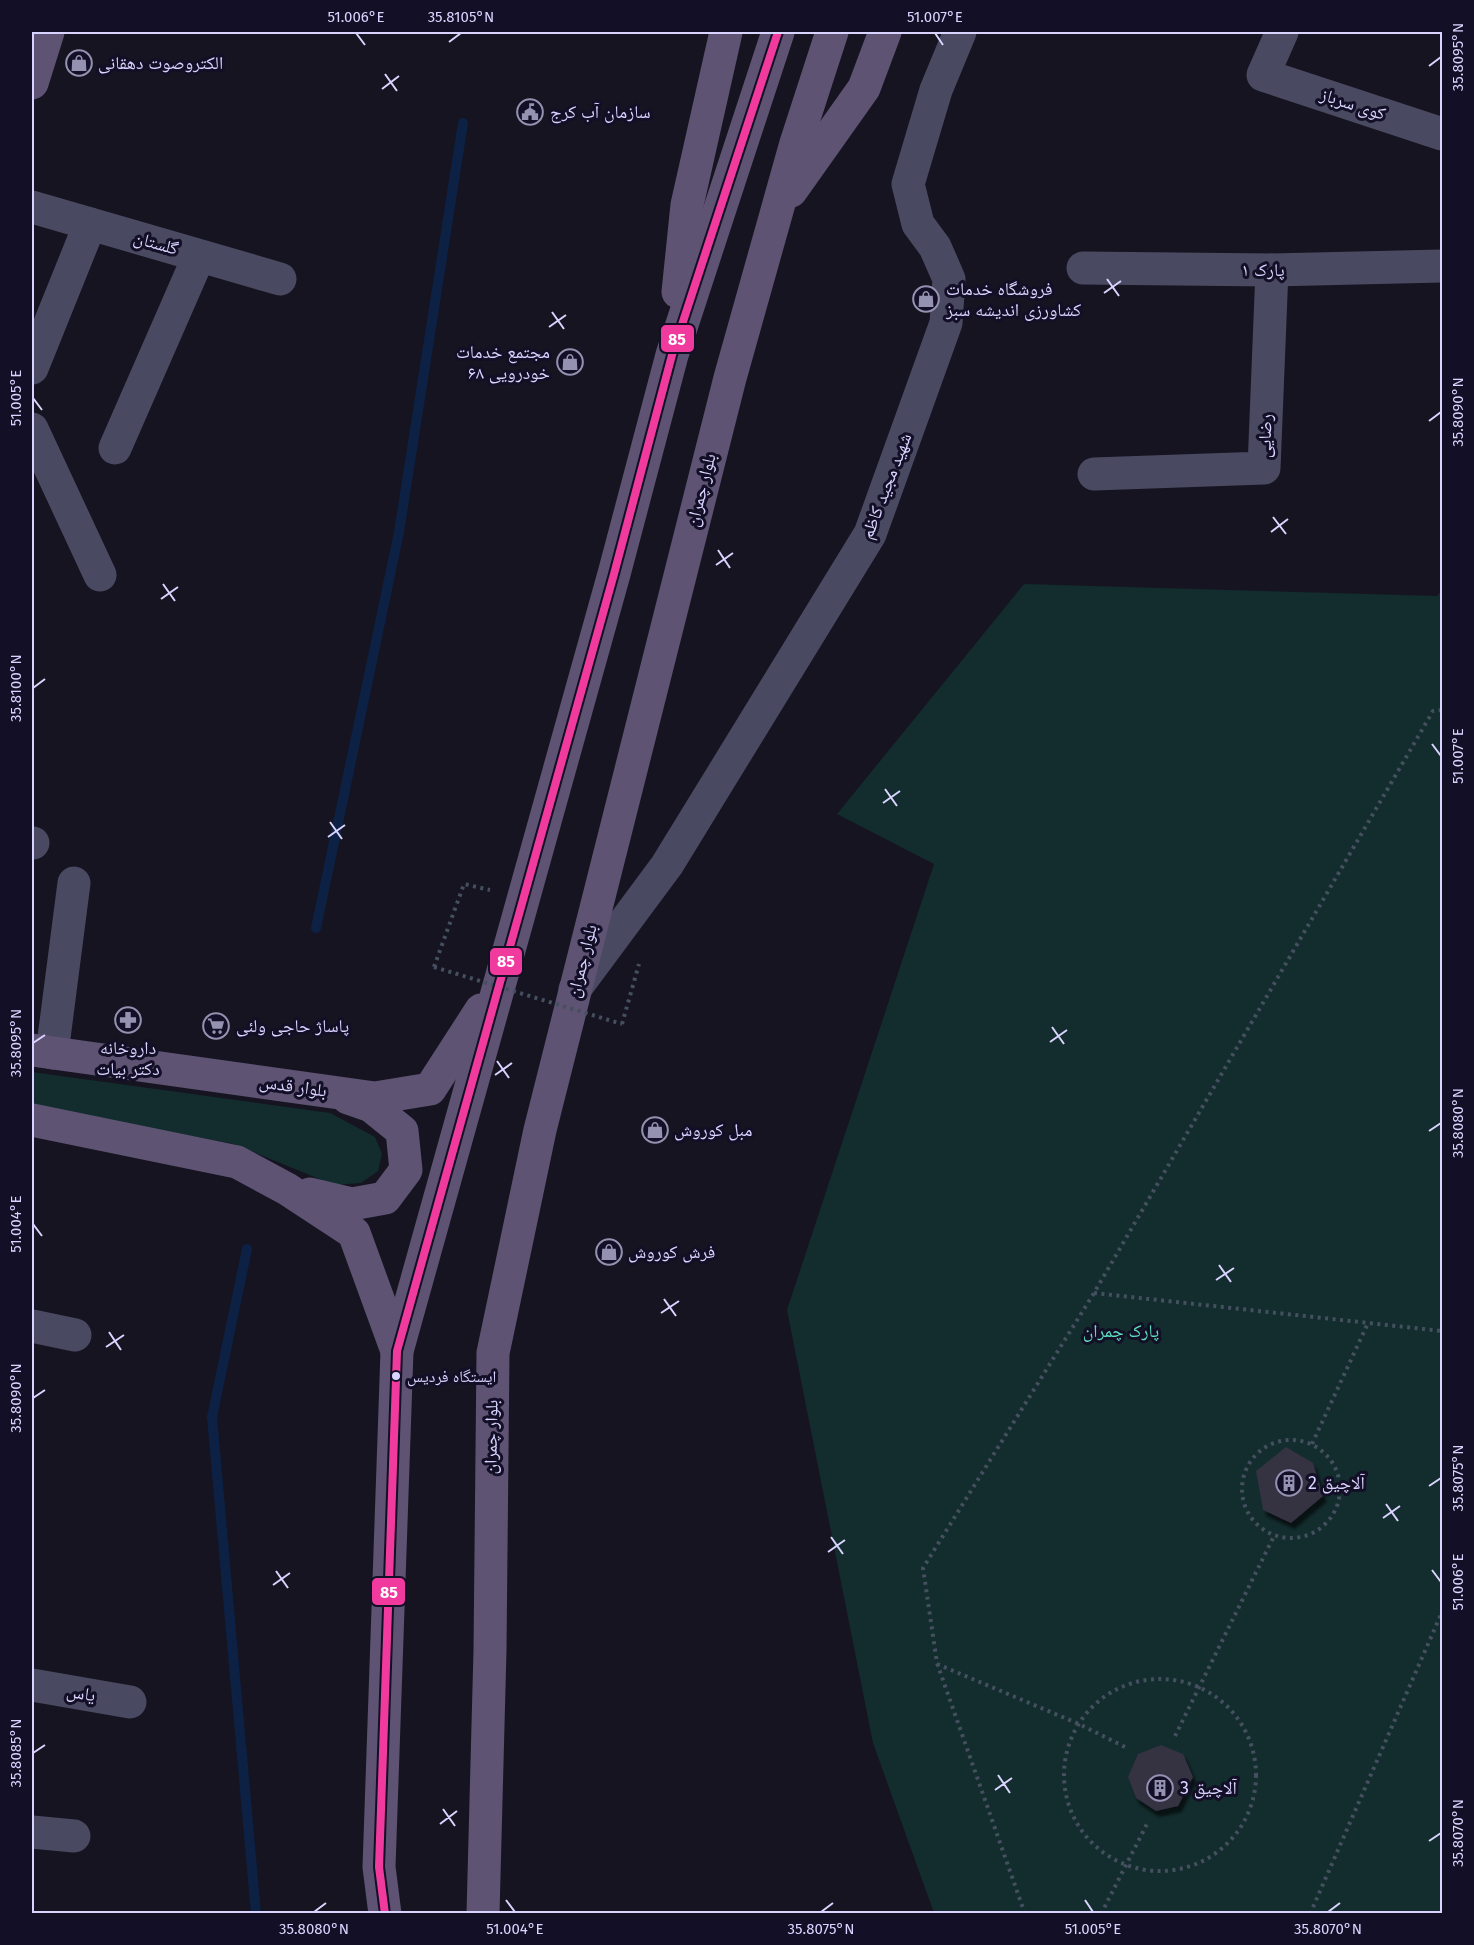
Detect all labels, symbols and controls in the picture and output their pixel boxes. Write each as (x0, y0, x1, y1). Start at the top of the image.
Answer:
text: 51.006°E (327, 8, 385, 26)
text: 35.8105°N (428, 8, 494, 26)
text: 51.007°E (907, 8, 963, 26)
text: 35.8095°N (1449, 23, 1467, 91)
shop icon: الکتروصوت دهقانی (64, 48, 94, 78)
place label: الکتروصوت دهقانی (98, 52, 223, 74)
street label: کوی سرباز (1317, 83, 1389, 125)
public building icon: سازمان آب کرج (515, 97, 545, 127)
place label: سازمان آب کرج (550, 101, 651, 124)
street label: گلستان (131, 226, 181, 260)
street label: پارک ۱ (1241, 259, 1285, 281)
place label: فروشگاه خدمات کشاورزی اندیشه سبز (945, 278, 1082, 321)
shop icon: فروشگاه خدمات کشاورزی اندیشه سبز (911, 284, 941, 314)
line badge: 85 (660, 324, 695, 353)
text: 85 (668, 330, 686, 349)
place label: مجتمع خدمات خودرویی ۶۸ (456, 341, 550, 384)
shop icon: مجتمع خدمات خودرویی ۶۸ (555, 347, 585, 377)
text: 51.005°E (7, 370, 25, 426)
text: 35.8090°N (1449, 377, 1467, 447)
street label: رضایی (1253, 413, 1277, 458)
street label: شهید مجید کاظم (856, 430, 917, 543)
street label: بلوار چمران (681, 451, 721, 529)
text: 35.8100°N (7, 654, 25, 722)
text: 51.007°E (1449, 728, 1467, 784)
street label: بلوار چمران (562, 922, 602, 1000)
line badge: 85 (489, 947, 523, 976)
text: 85 (497, 952, 515, 971)
pharmacy icon: داروخانه دکتر بیات (113, 1005, 143, 1035)
text: 35.8095°N (7, 1009, 25, 1077)
supermarket icon: پاساژ حاجی ولئی (201, 1011, 231, 1041)
place label: پاساژ حاجی ولئی (236, 1015, 349, 1037)
place label: داروخانه دکتر بیات (96, 1037, 160, 1080)
street label: بلوار قدس (258, 1070, 328, 1102)
text: 35.8080°N (1449, 1088, 1467, 1158)
shop icon: مبل کوروش (640, 1115, 670, 1145)
place label: مبل کوروش (674, 1119, 752, 1141)
text: 51.004°E (7, 1195, 25, 1253)
shop icon: فرش کوروش (594, 1237, 624, 1267)
place label: فرش کوروش (628, 1241, 715, 1263)
park label: پارک چمران (1083, 1320, 1159, 1342)
text: 35.8090°N (7, 1363, 25, 1433)
place label: ایستگاه فردیس (407, 1367, 496, 1387)
marker: ایستگاه فردیس (390, 1370, 402, 1382)
street label: بلوار چمران (479, 1399, 503, 1475)
text: 35.8075°N (1449, 1445, 1467, 1511)
building icon: آلاچیق 2 (1274, 1468, 1304, 1498)
place label: آلاچیق 2 (1308, 1472, 1365, 1494)
text: 51.006°E (1449, 1553, 1467, 1611)
line badge: 85 (371, 1577, 406, 1606)
text: 85 (380, 1583, 398, 1602)
street label: یاس (65, 1680, 97, 1706)
text: 35.8085°N (7, 1719, 25, 1787)
building icon: آلاچیق 3 (1145, 1773, 1175, 1803)
place label: آلاچیق 3 (1180, 1777, 1237, 1799)
text: 35.8070°N (1449, 1799, 1467, 1867)
text: 35.8080°N (279, 1920, 349, 1938)
text: 51.004°E (486, 1920, 544, 1938)
text: 35.8075°N (788, 1920, 854, 1938)
text: 51.005°E (1065, 1920, 1121, 1938)
text: 35.8070°N (1294, 1920, 1362, 1938)

